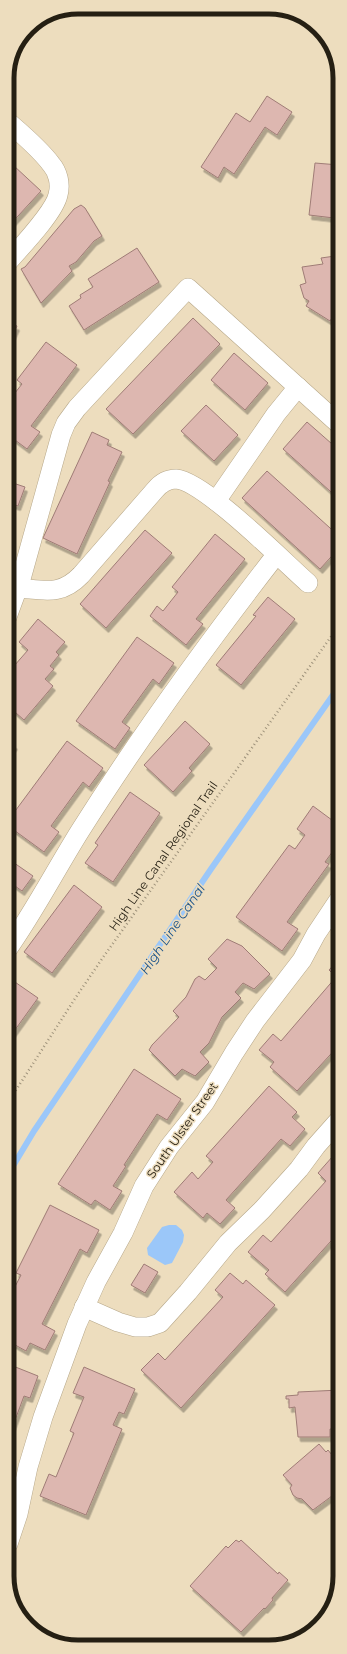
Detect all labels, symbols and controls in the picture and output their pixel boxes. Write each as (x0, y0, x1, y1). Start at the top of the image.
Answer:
street label: High Line Canal Regional Trail (106, 778, 220, 934)
water label: High Line Canal (136, 881, 208, 977)
street label: South Ulster Street (143, 1079, 221, 1181)

